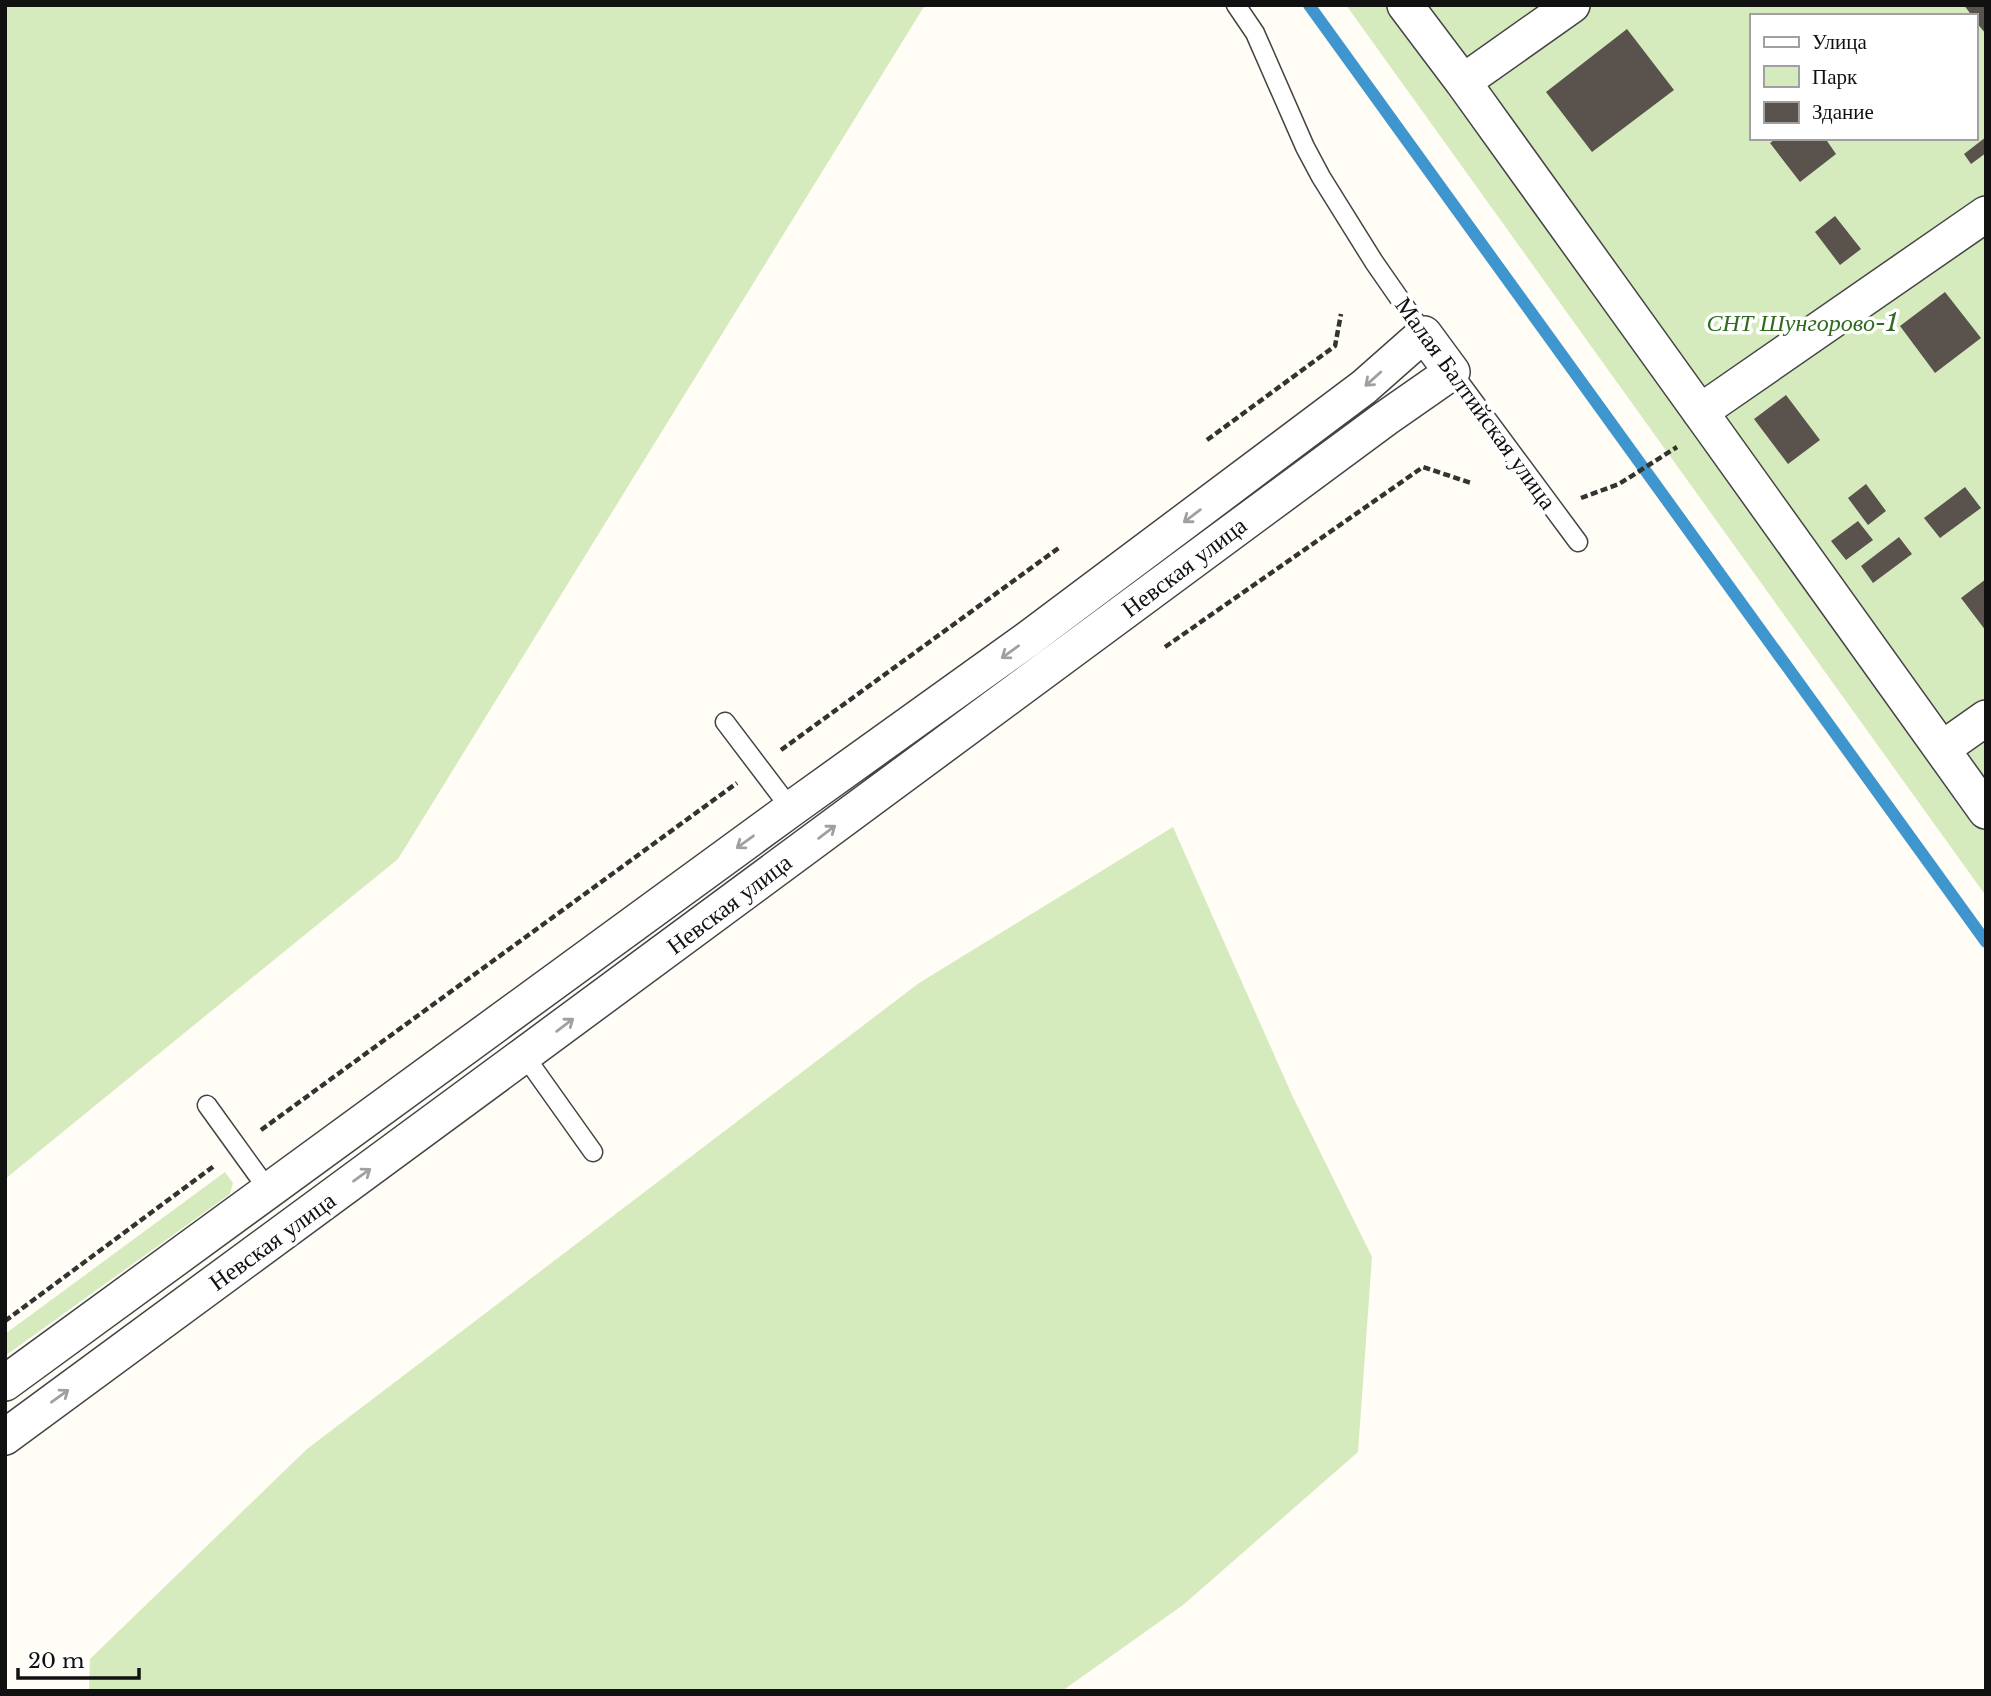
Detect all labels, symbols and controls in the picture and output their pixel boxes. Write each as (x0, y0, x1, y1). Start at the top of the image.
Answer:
legend (1750, 14, 1977, 140)
text: Улица (1812, 29, 1867, 55)
text: Парк (1812, 64, 1858, 90)
text: Здание (1812, 99, 1874, 125)
street label: Малая Балтийская улица (1389, 291, 1563, 515)
park label: СНТ Шунгорово-1 (1707, 308, 1897, 337)
one-way arrow (1364, 371, 1382, 387)
one-way arrow (1183, 509, 1202, 524)
street label: Невская улица (1116, 510, 1252, 623)
one-way arrow (1001, 645, 1020, 660)
one-way arrow (817, 824, 836, 839)
one-way arrow (736, 835, 755, 849)
street label: Невская улица (661, 847, 797, 960)
one-way arrow (555, 1018, 574, 1033)
one-way arrow (352, 1167, 371, 1182)
street label: Невская улица (203, 1185, 341, 1297)
one-way arrow (50, 1389, 69, 1403)
scale bar (18, 1636, 138, 1680)
text: 20 m (28, 1648, 85, 1674)

